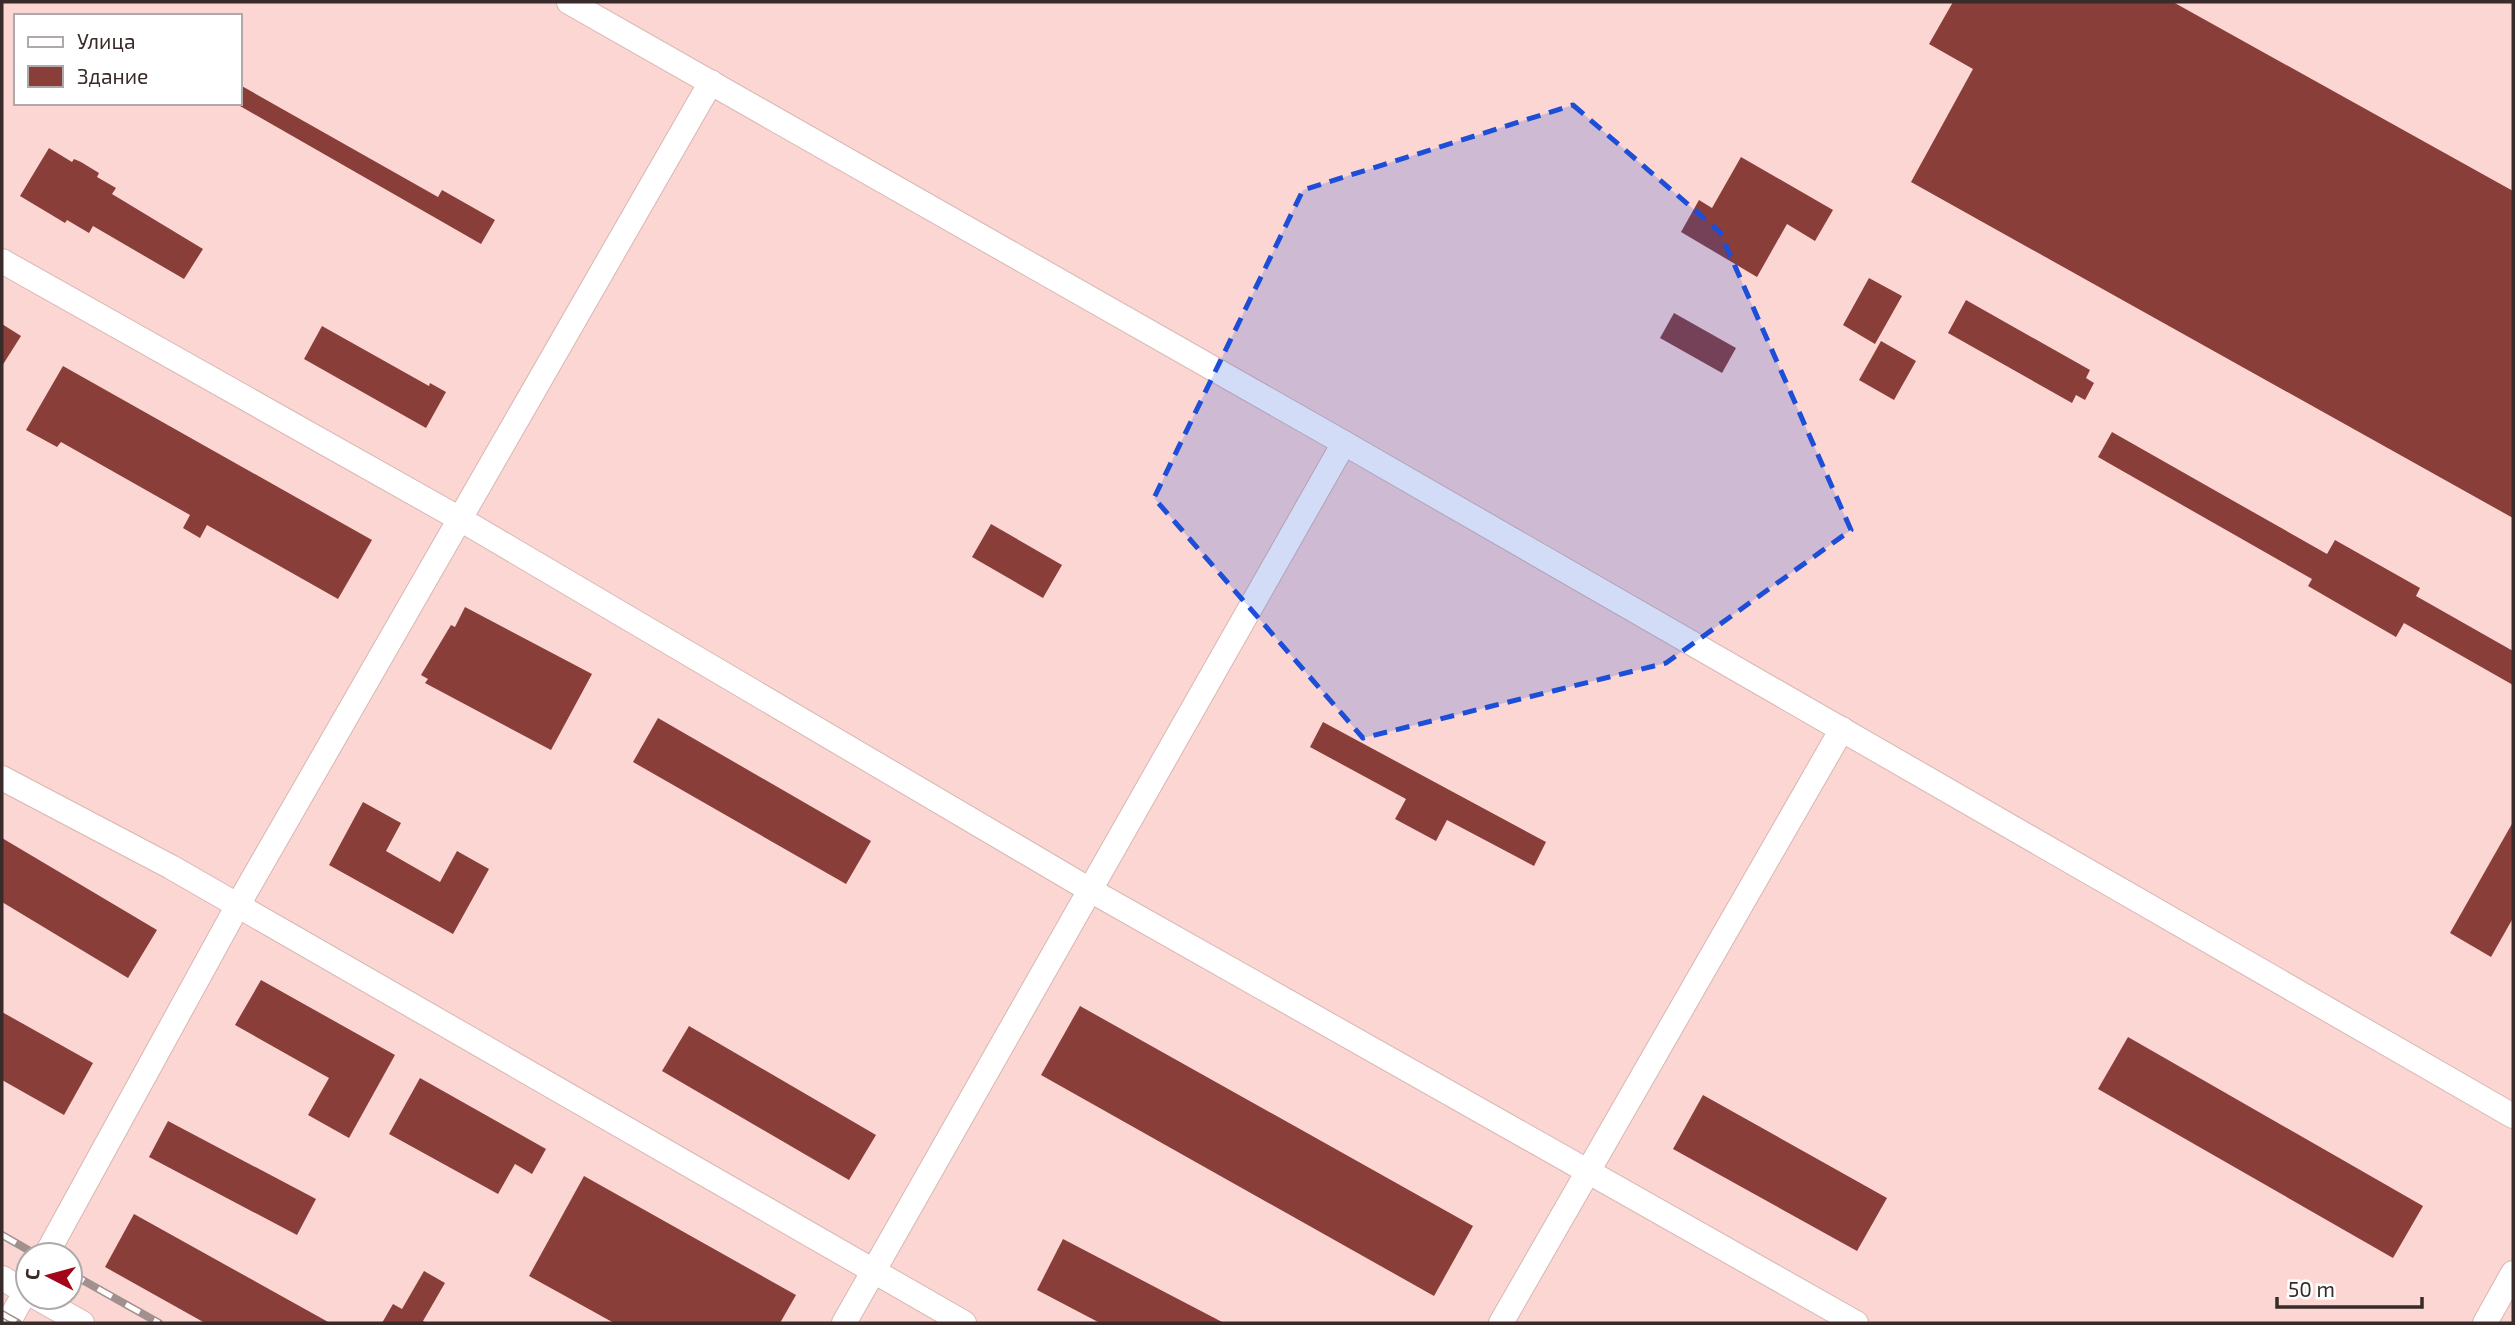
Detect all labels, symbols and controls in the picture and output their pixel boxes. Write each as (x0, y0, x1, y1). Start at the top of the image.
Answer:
legend (14, 14, 242, 105)
text: Улица (77, 28, 136, 53)
text: Здание (77, 63, 148, 88)
north arrow (14, 1241, 84, 1311)
scale bar (2277, 1266, 2422, 1310)
text: С (20, 1267, 44, 1281)
text: 50 m (2288, 1276, 2335, 1301)

